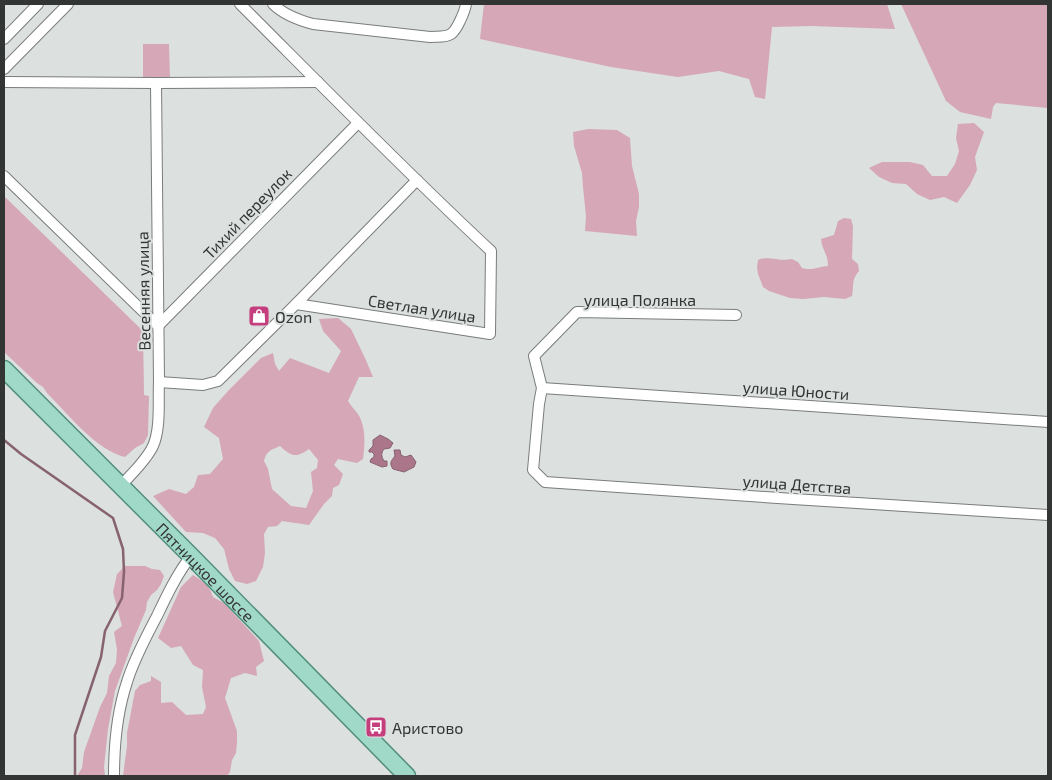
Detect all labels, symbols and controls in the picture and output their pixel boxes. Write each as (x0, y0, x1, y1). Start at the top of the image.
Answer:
street label: Тихий переулок (199, 163, 296, 263)
street label: Весенняя улица (132, 231, 155, 351)
street label: Светлая улица (367, 290, 477, 327)
street label: улица Полянка (584, 290, 696, 310)
shop icon: Ozon (247, 304, 271, 328)
place label: Ozon (275, 307, 312, 326)
street label: улица Юности (742, 377, 850, 404)
street label: улица Детства (742, 471, 852, 498)
street label: Пятницкое шоссе (153, 518, 259, 625)
bus stop icon: Аристово (364, 715, 388, 739)
place label: Аристово (392, 718, 463, 737)

